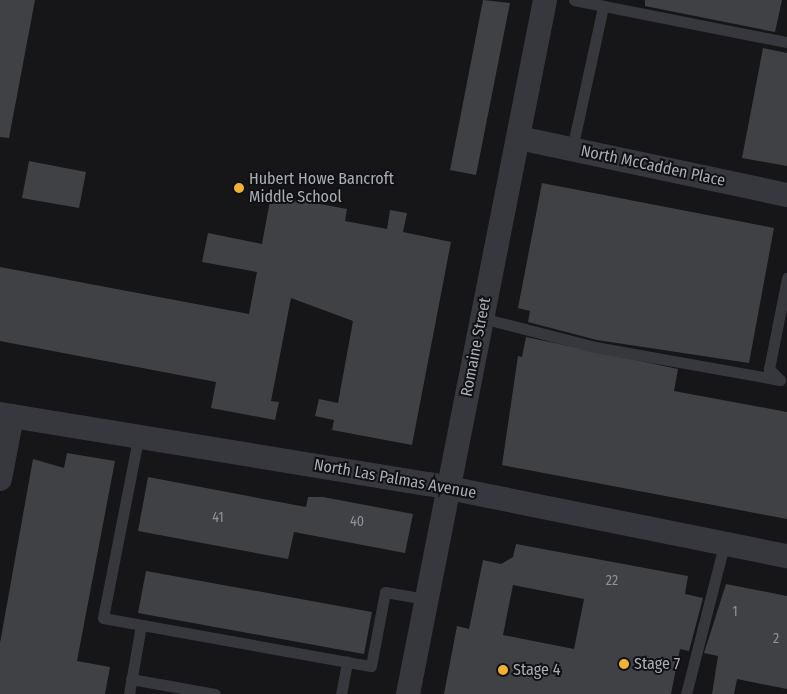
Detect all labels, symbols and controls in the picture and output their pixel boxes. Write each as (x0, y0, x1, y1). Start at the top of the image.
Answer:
street label: North McCadden Place (579, 141, 727, 191)
place label: Hubert Howe Bancroft Middle School (249, 169, 394, 207)
marker: Hubert Howe Bancroft Middle School (233, 182, 245, 194)
street label: Romaine Street (457, 296, 495, 398)
street label: North Las Palmas Avenue (312, 455, 478, 503)
house number: 41 (212, 510, 224, 526)
house number: 40 (350, 514, 364, 530)
house number: 22 (606, 573, 618, 589)
house number: 1 (732, 604, 738, 620)
house number: 2 (773, 631, 779, 647)
place label: Stage 7 (634, 654, 680, 674)
marker: Stage 7 (618, 658, 630, 670)
place label: Stage 4 (513, 660, 560, 680)
marker: Stage 4 (497, 664, 509, 676)

